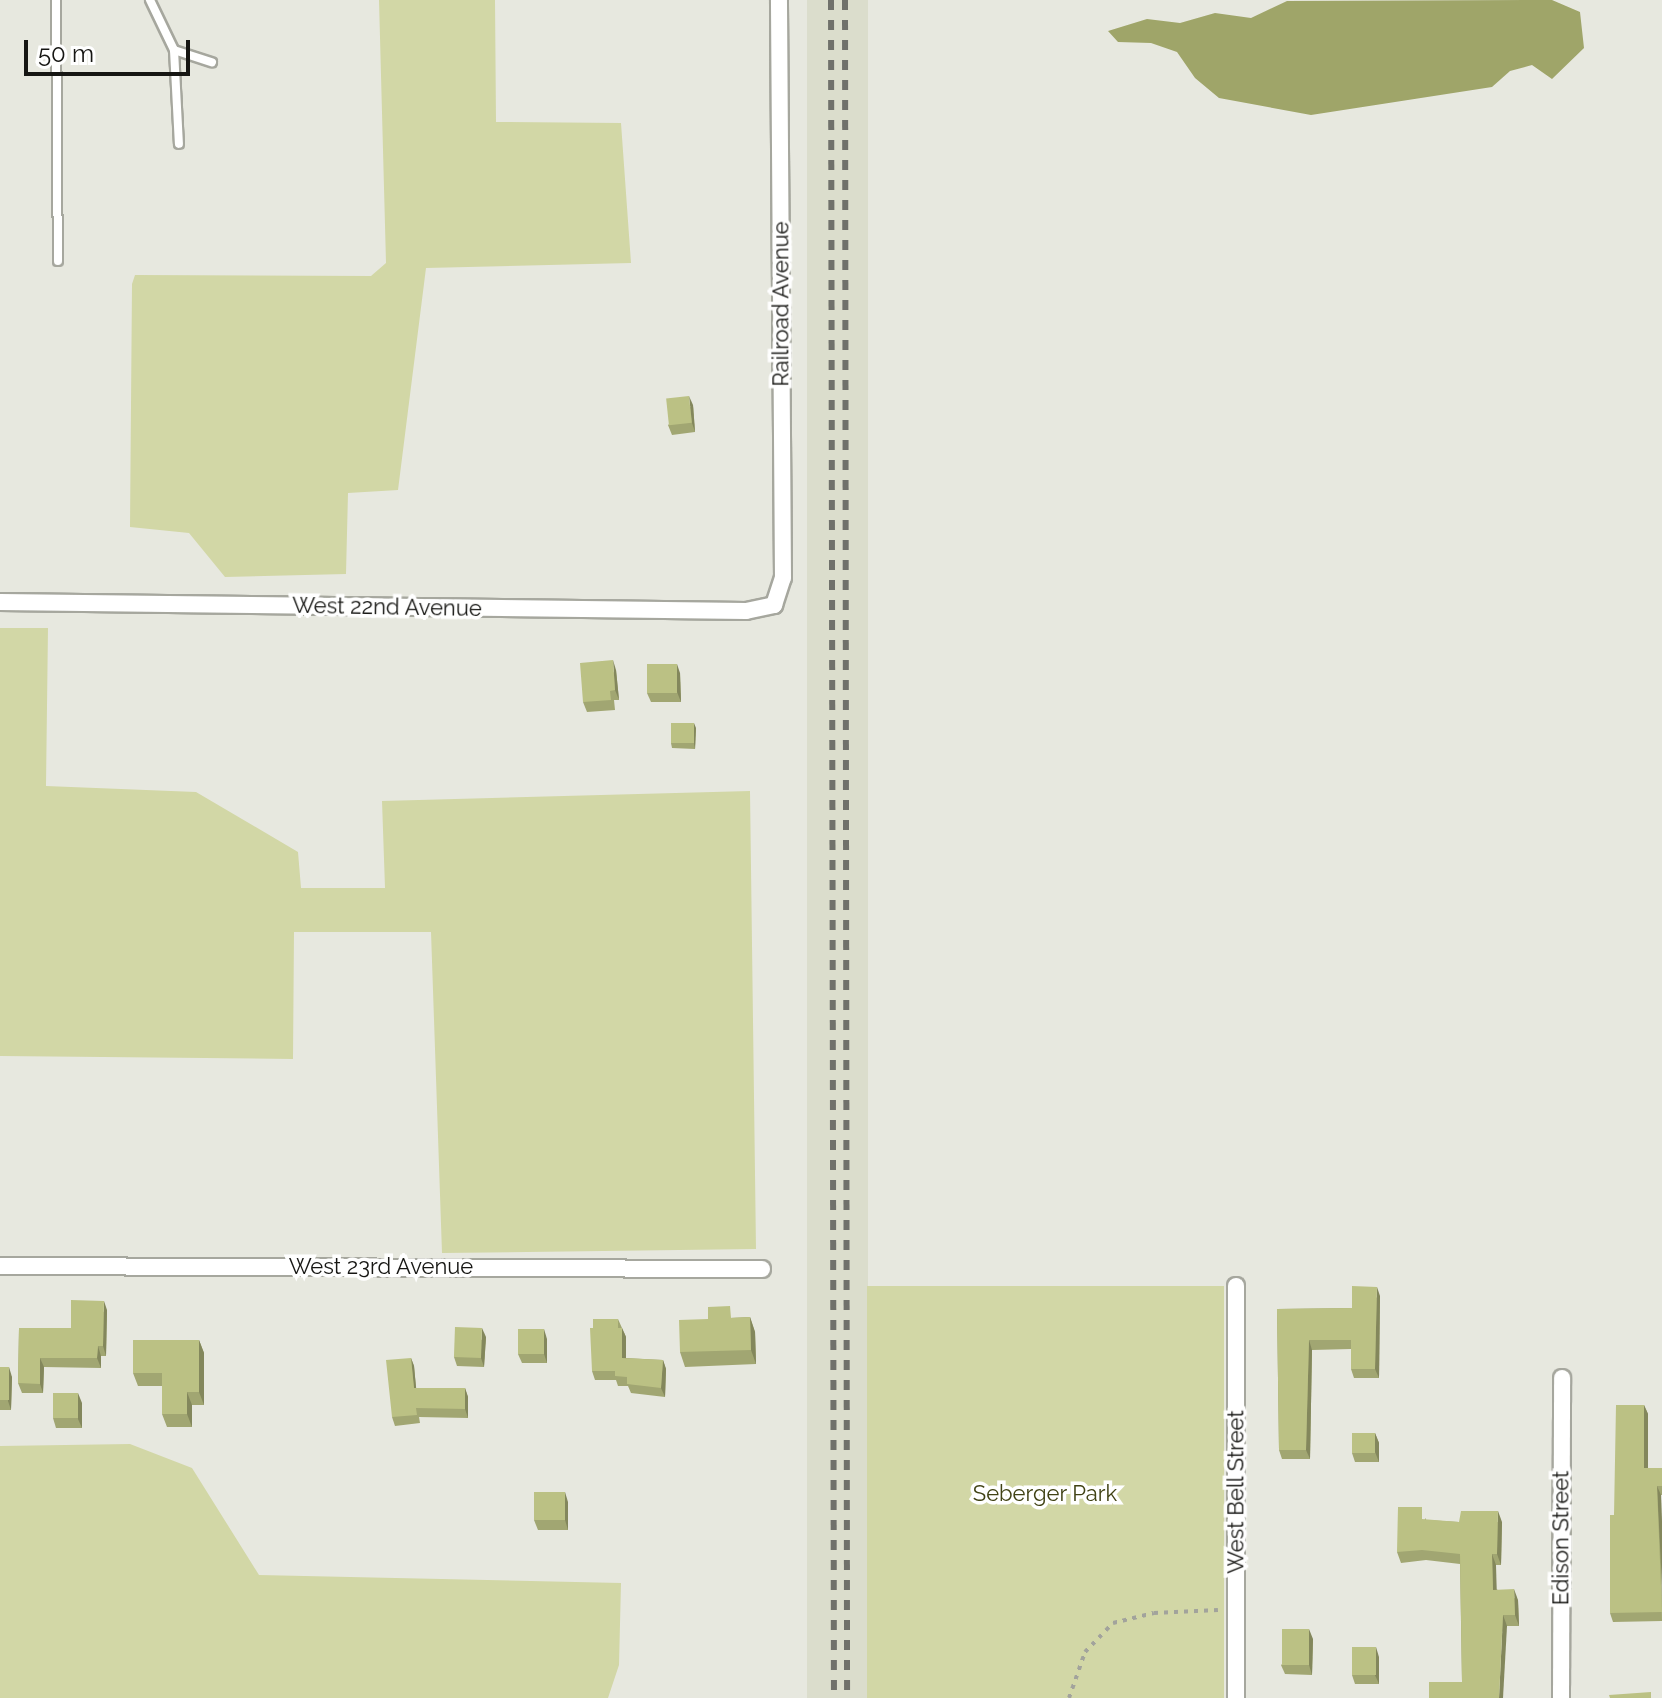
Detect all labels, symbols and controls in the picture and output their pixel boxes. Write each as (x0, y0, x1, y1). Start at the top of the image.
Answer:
scale bar (28, 24, 194, 74)
text: 50 m (38, 39, 94, 68)
street label: Railroad Avenue (768, 221, 794, 387)
street label: West 22nd Avenue (292, 592, 482, 622)
street label: West 23rd Avenue (288, 1254, 474, 1280)
street label: West Bell Street (1223, 1410, 1249, 1574)
street label: Edison Street (1548, 1471, 1574, 1605)
park label: Seberger Park (973, 1481, 1117, 1507)

